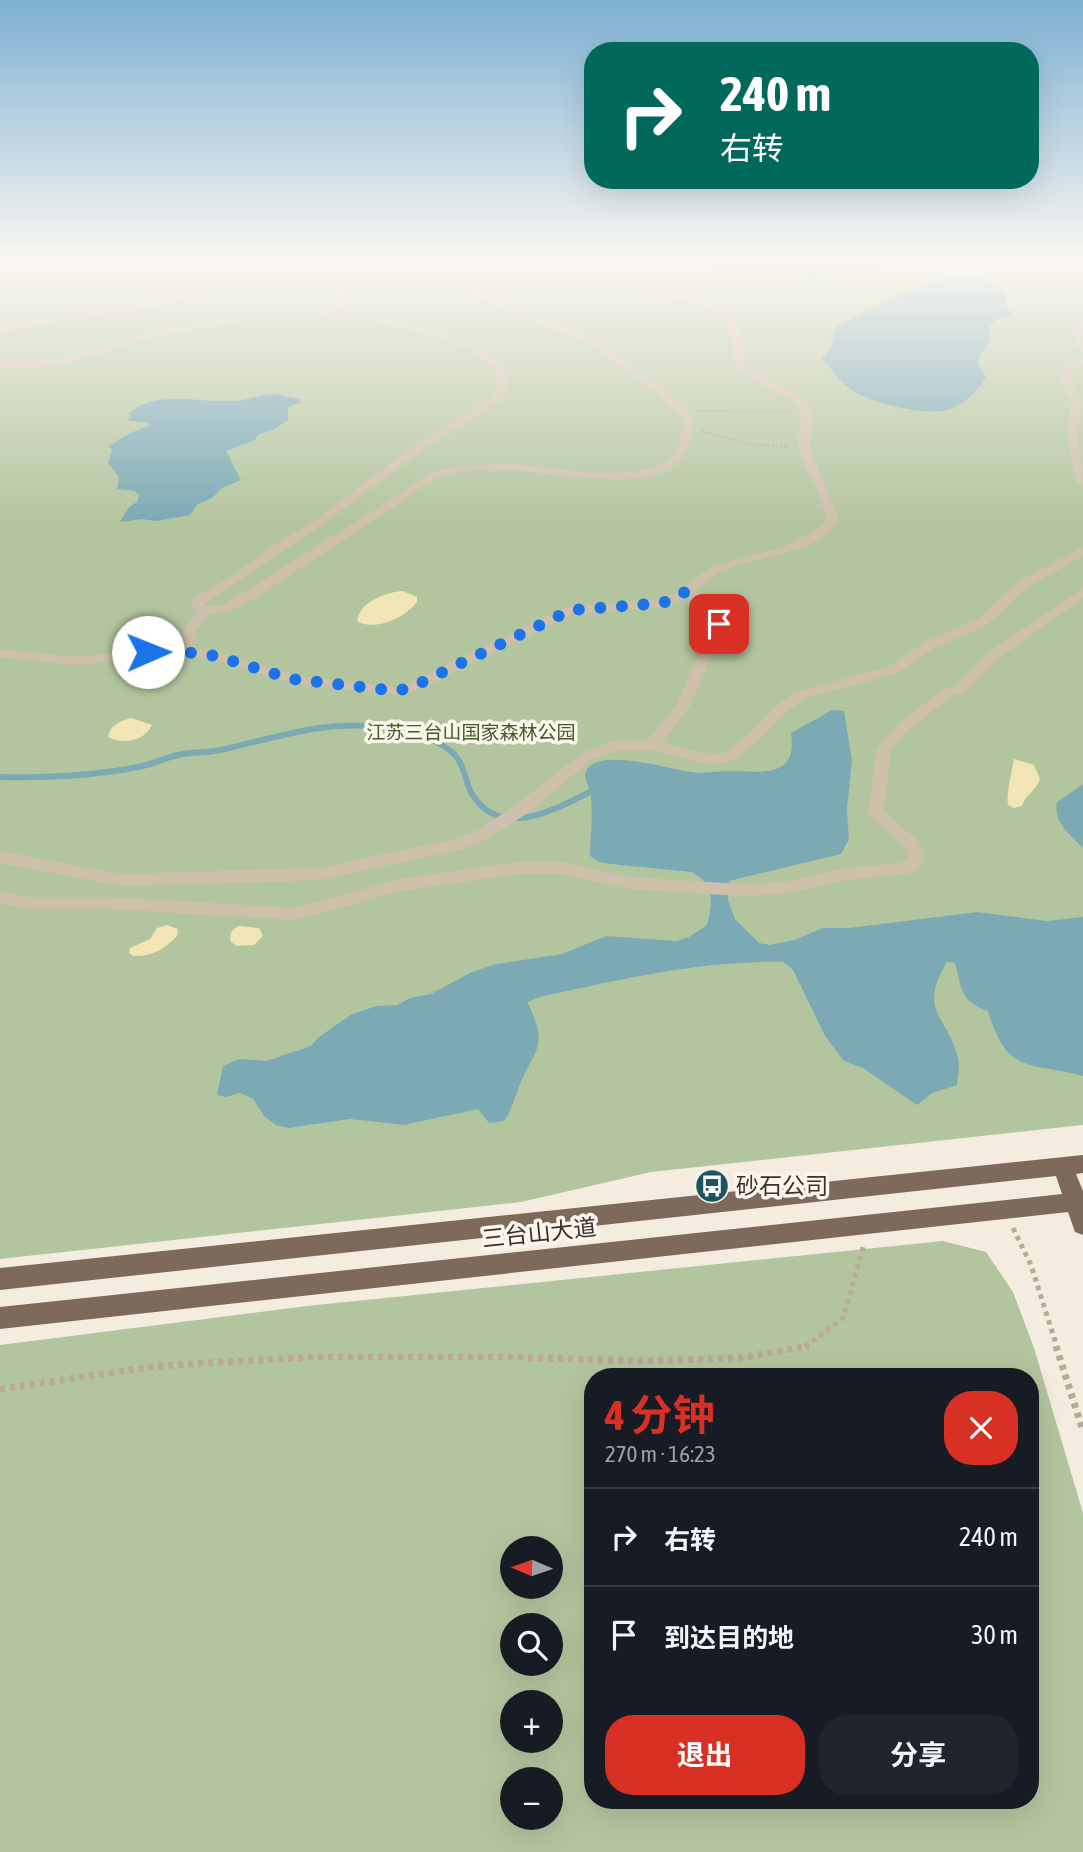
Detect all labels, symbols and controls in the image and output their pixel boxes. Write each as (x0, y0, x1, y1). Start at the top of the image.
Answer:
text: 240 m (720, 65, 831, 121)
icon: right (605, 70, 696, 161)
text: 右转 (720, 130, 784, 167)
pin (689, 594, 749, 654)
icon: arrive (700, 605, 738, 643)
position arrow (111, 615, 185, 689)
park label: 江苏三台山国家森林公园 (366, 721, 576, 743)
bus stop icon: 砂石公司 (693, 1167, 731, 1205)
place label: 砂石公司 (736, 1173, 828, 1199)
street label: 三台山大道 (480, 1214, 598, 1252)
text: 4 分钟 (605, 1391, 715, 1439)
button: close (944, 1391, 1018, 1465)
text: 270 m · 16:23 (605, 1441, 716, 1467)
icon: right (605, 1518, 643, 1556)
text: 240 m (959, 1522, 1018, 1552)
text: 右转 (664, 1525, 716, 1555)
north arrow (500, 1536, 564, 1600)
map controls (500, 1536, 563, 1830)
button: search (500, 1613, 563, 1676)
icon: arrive (605, 1616, 643, 1654)
text: 30 m (971, 1620, 1018, 1650)
text: 到达目的地 (664, 1623, 794, 1653)
button: + (500, 1690, 563, 1753)
button: 退出 (605, 1715, 805, 1795)
button: 分享 (819, 1715, 1018, 1795)
button: − (500, 1767, 563, 1830)

